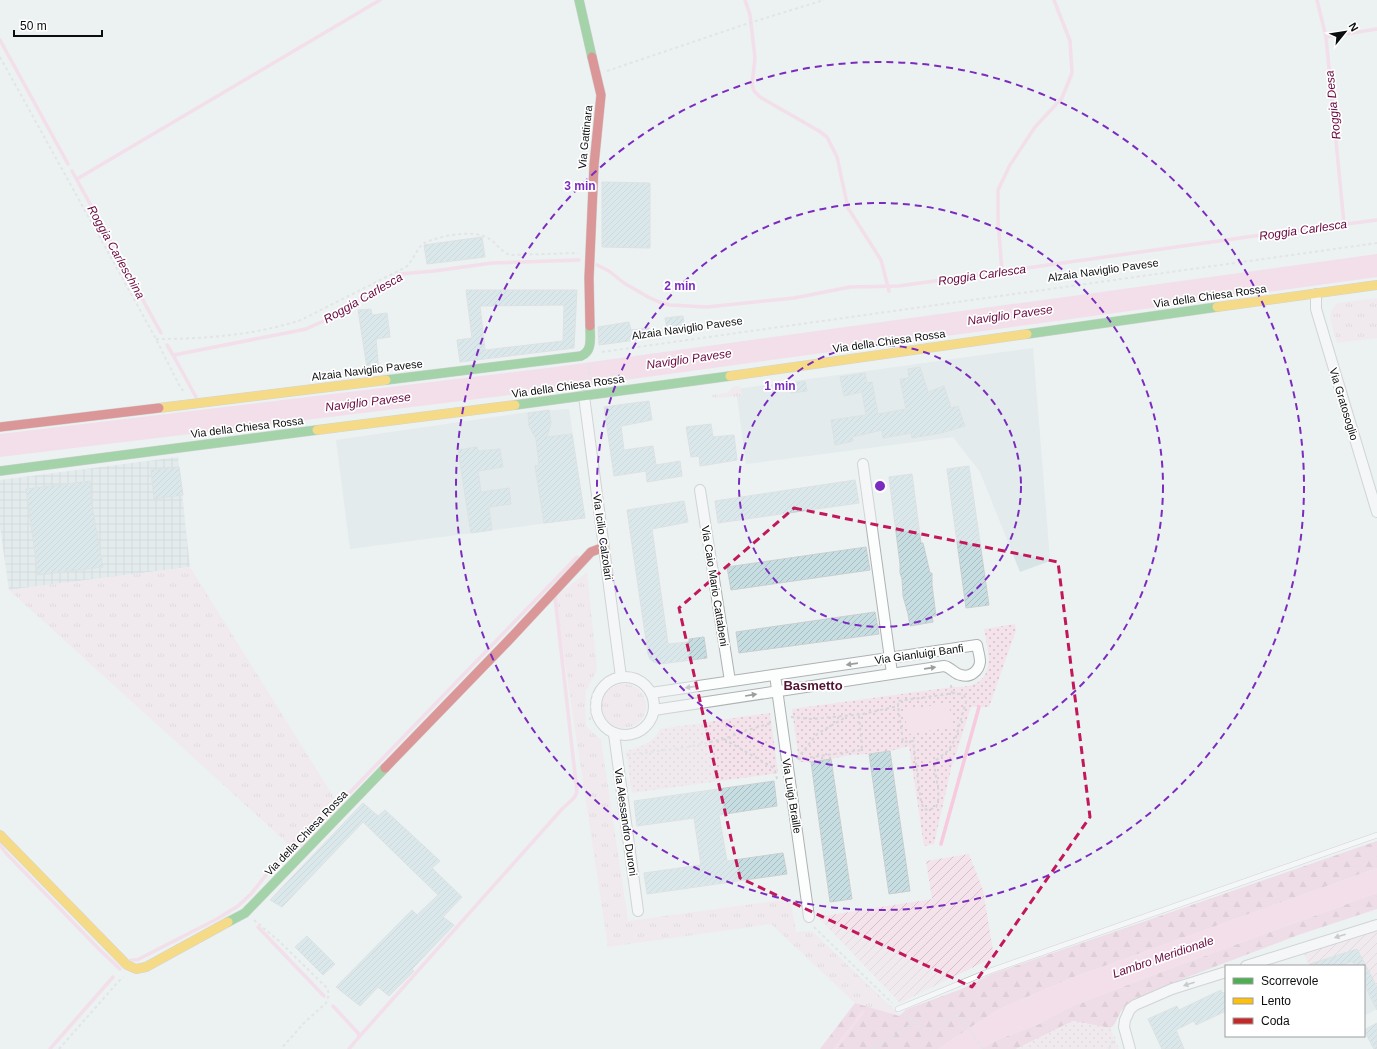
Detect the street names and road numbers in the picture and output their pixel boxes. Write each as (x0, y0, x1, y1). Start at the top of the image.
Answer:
street label: Via Gattinara (576, 104, 594, 169)
street label: Alzaia Naviglio Pavese (1047, 256, 1159, 284)
street label: Via della Chiesa Rossa (1153, 282, 1268, 310)
street label: Alzaia Naviglio Pavese (631, 314, 743, 342)
street label: Via della Chiesa Rossa (832, 327, 947, 355)
street label: Alzaia Naviglio Pavese (311, 357, 423, 383)
street label: Via Gratosoglio (1327, 366, 1361, 442)
street label: Via della Chiesa Rossa (511, 372, 626, 400)
street label: Via della Chiesa Rossa (190, 414, 305, 440)
street label: Via Icilio Calzolari (591, 493, 615, 581)
street label: Via Caio Mario Cattabeni (700, 525, 730, 647)
street label: Via Gianluigi Banfi (874, 642, 964, 666)
street label: Via Luigi Braille (780, 758, 804, 834)
street label: Via Alessandro Duroni (612, 767, 640, 877)
street label: Via della Chiesa Rossa (262, 787, 350, 878)

